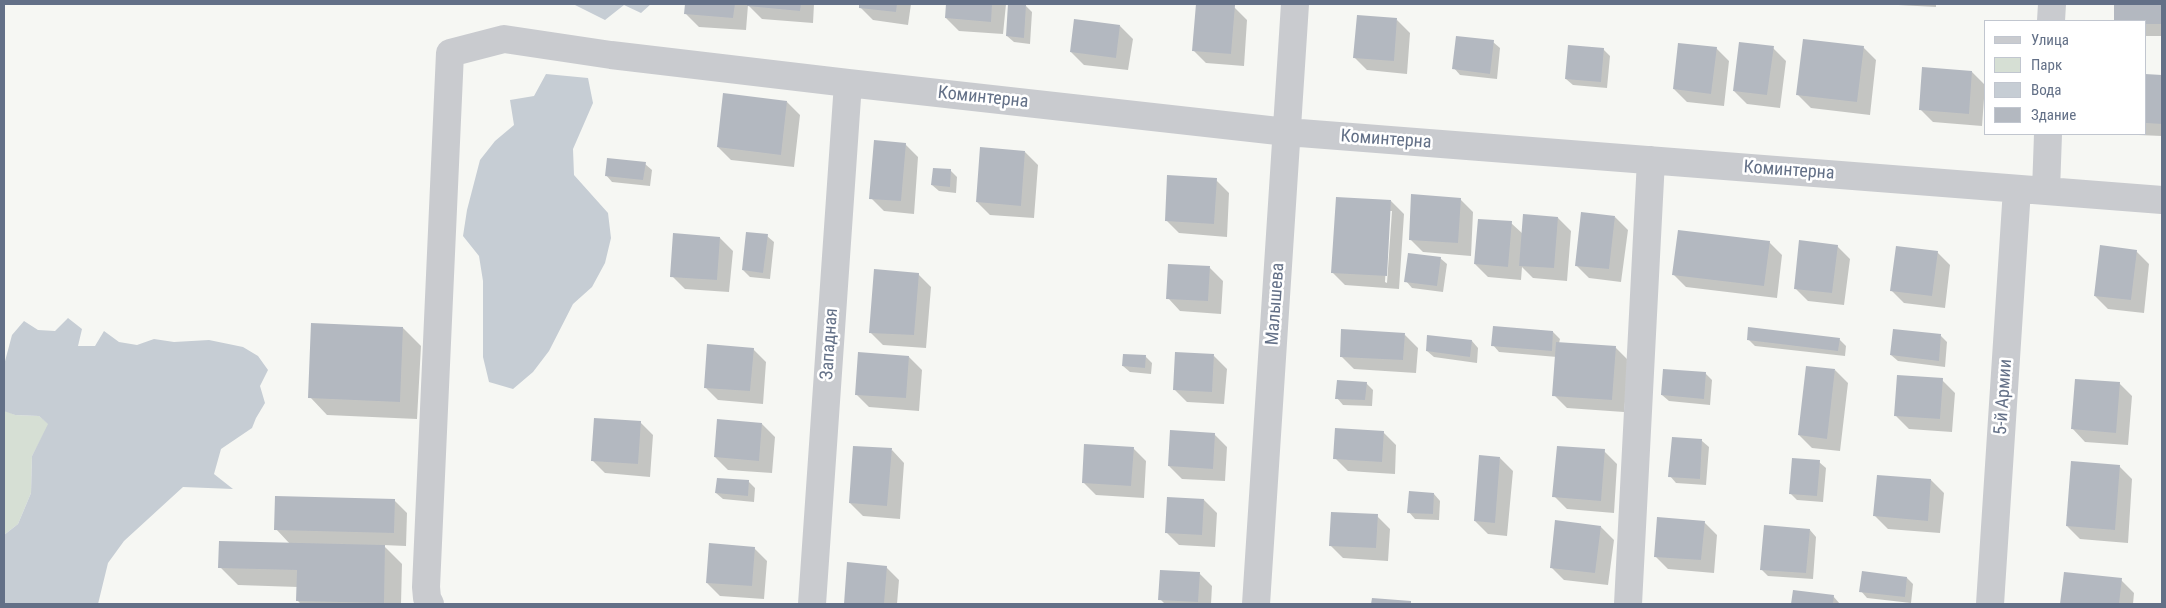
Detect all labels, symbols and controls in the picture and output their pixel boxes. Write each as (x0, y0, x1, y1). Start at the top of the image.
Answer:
legend (1984, 20, 2146, 135)
text: Улица (2031, 31, 2069, 49)
text: Парк (2031, 56, 2062, 74)
text: Вода (2031, 81, 2061, 99)
street label: Коминтерна (937, 83, 1029, 113)
text: Здание (2031, 106, 2076, 124)
street label: Коминтерна (1340, 126, 1432, 154)
street label: Коминтерна (1743, 157, 1835, 185)
street label: Малышева (1262, 262, 1290, 346)
street label: Западная (817, 307, 843, 381)
street label: 5-й Армии (1991, 358, 2017, 436)

